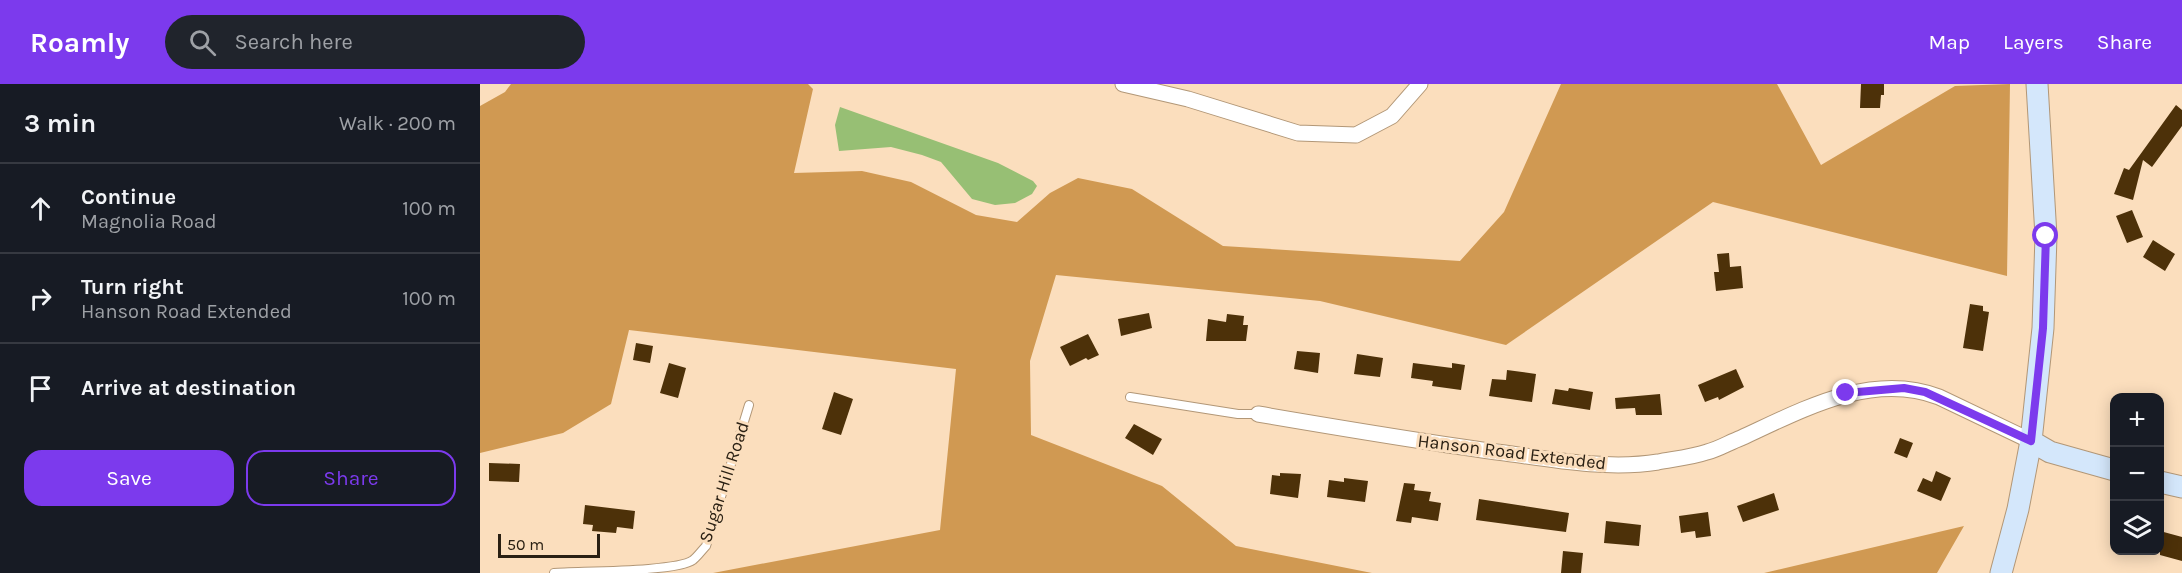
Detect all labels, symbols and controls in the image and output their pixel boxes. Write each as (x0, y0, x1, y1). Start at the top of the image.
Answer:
search box (165, 15, 585, 69)
text: Roamly (30, 26, 129, 59)
icon: search (186, 26, 219, 59)
text: Search here (234, 29, 353, 55)
text: Map (1928, 30, 1970, 54)
text: Layers (2003, 30, 2064, 54)
text: Share (2097, 30, 2152, 54)
text: 3 min (24, 108, 96, 139)
text: Walk · 200 m (339, 112, 456, 135)
text: Continue (81, 184, 176, 210)
icon: ahead (24, 192, 57, 225)
text: 100 m (402, 197, 456, 220)
text: Magnolia Road (81, 210, 217, 233)
route start (2032, 222, 2058, 248)
text: Turn right (81, 274, 184, 300)
icon: right (24, 282, 57, 315)
text: 100 m (402, 287, 456, 310)
text: Hanson Road Extended (81, 300, 292, 323)
icon: arrive (24, 372, 57, 405)
text: Arrive at destination (81, 375, 296, 401)
route end (1832, 379, 1858, 405)
map controls (2110, 393, 2164, 555)
button: + (2110, 393, 2164, 447)
street label: Sugar Hill Road (694, 419, 754, 545)
street label: Hanson Road Extended (1416, 430, 1608, 474)
button: − (2110, 447, 2164, 501)
button: Save (24, 450, 234, 506)
button: Share (246, 450, 456, 506)
button: layers (2110, 501, 2164, 555)
scale bar (498, 531, 600, 558)
text: 50 m (507, 535, 544, 554)

